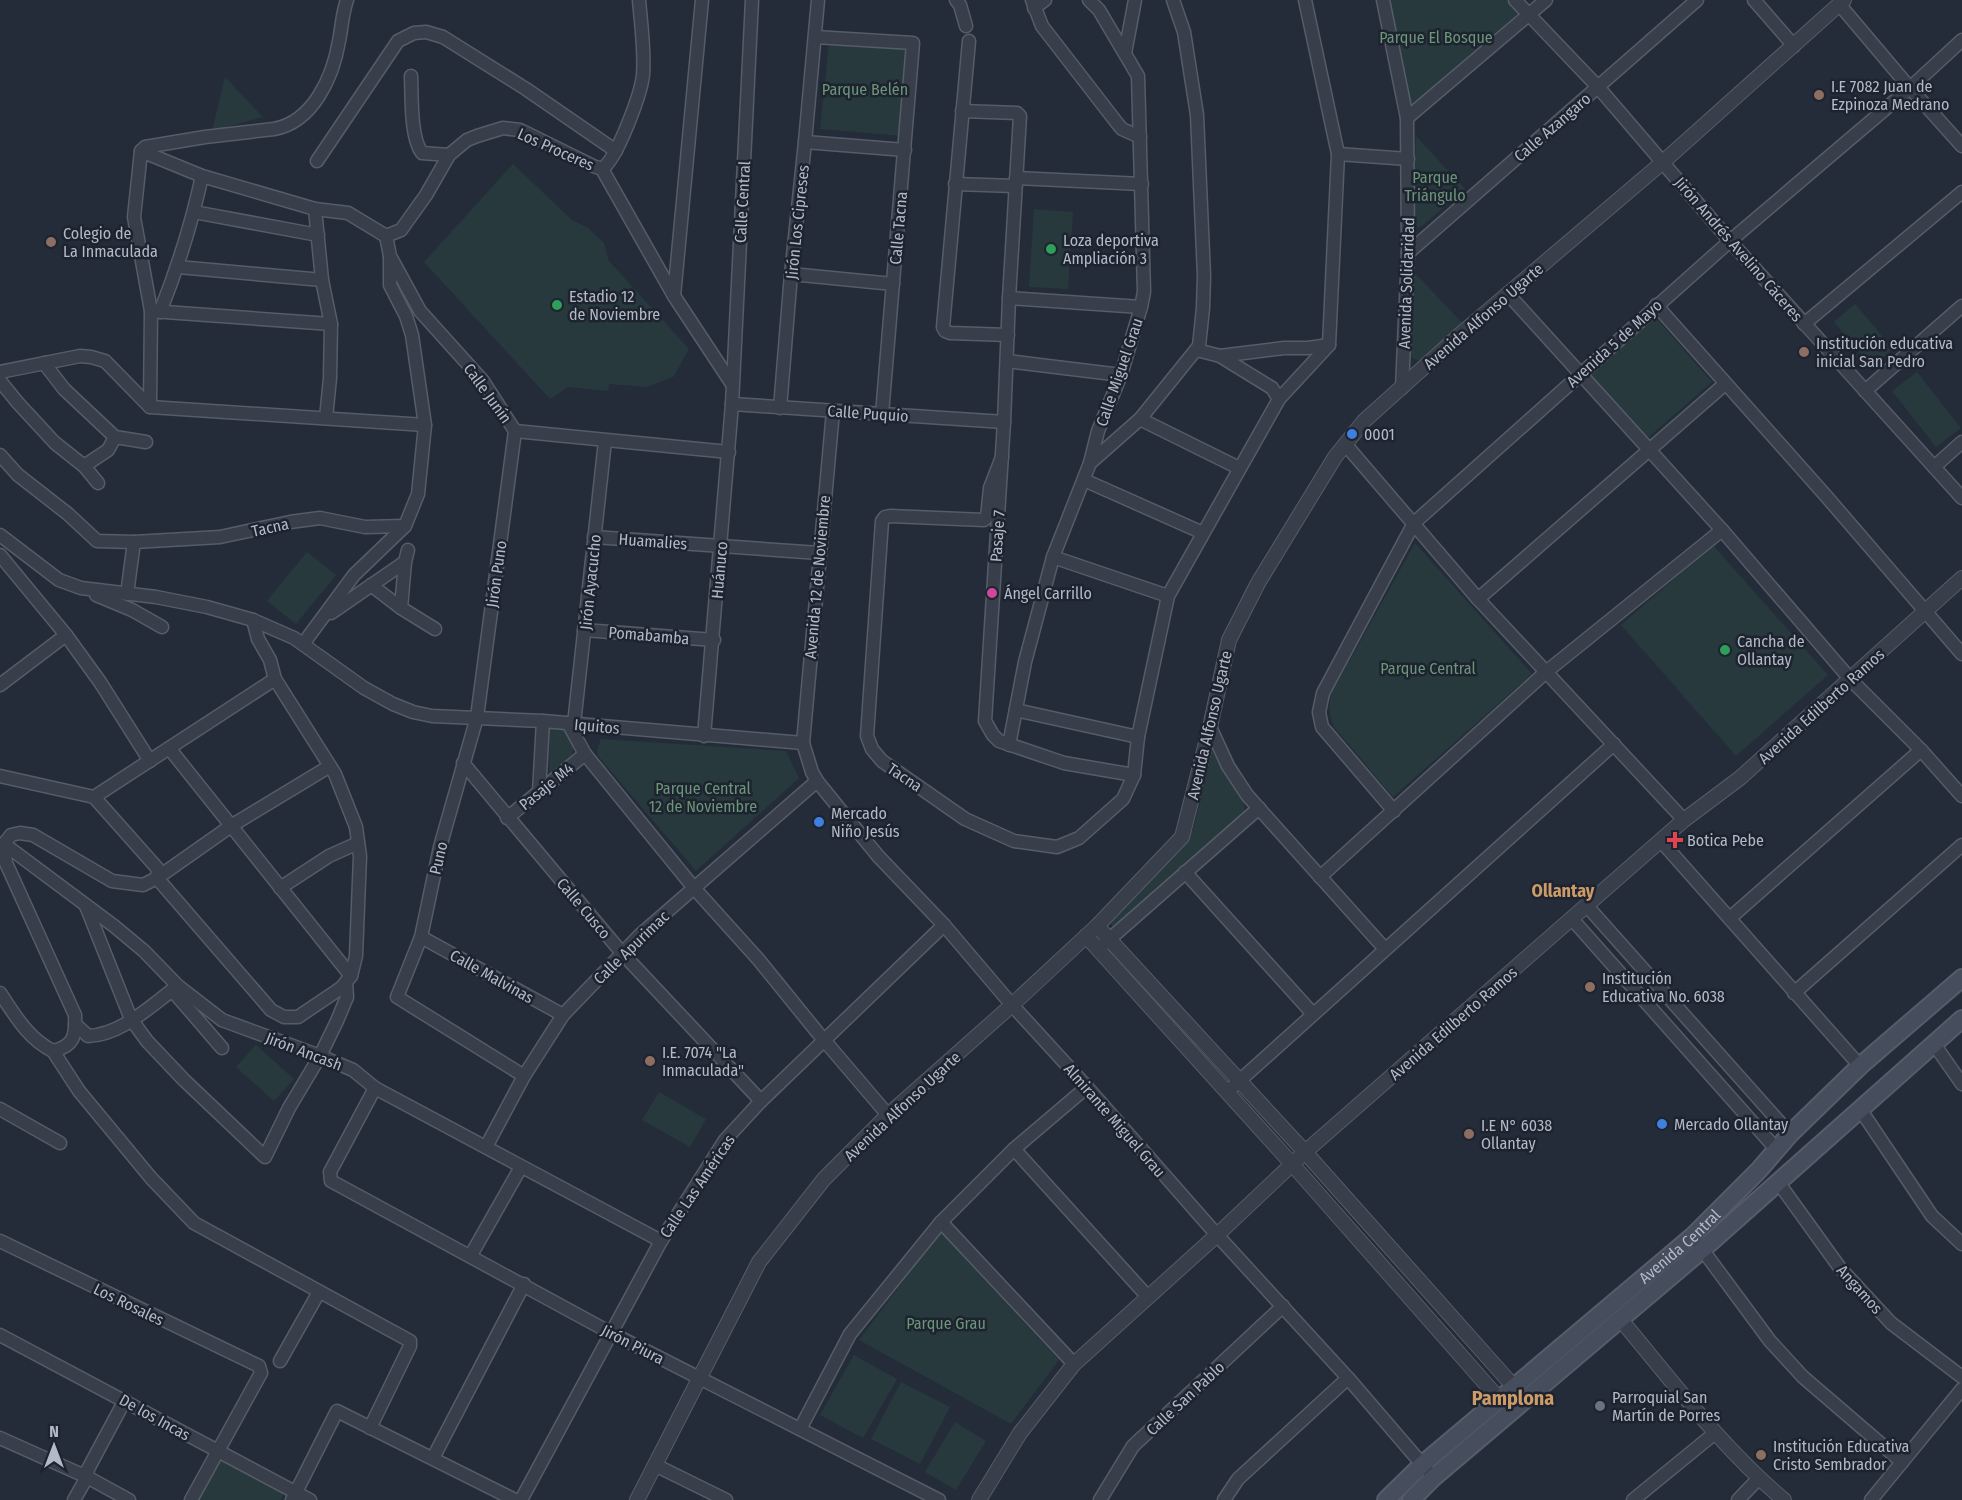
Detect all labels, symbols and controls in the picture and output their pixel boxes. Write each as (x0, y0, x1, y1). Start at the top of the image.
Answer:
park label: Parque El Bosque (1379, 28, 1493, 47)
place label: I.E 7082 Juan de Ezpinoza Medrano (1831, 77, 1949, 114)
park label: Parque Belén (822, 80, 908, 99)
marker: I.E 7082 Juan de Ezpinoza Medrano (1812, 88, 1826, 102)
street label: Calle Azangaro (1510, 89, 1594, 166)
street label: Los Proceres (515, 124, 597, 175)
street label: Calle Central (731, 161, 754, 243)
street label: Jirón Los Cipreses (782, 164, 813, 280)
park label: Parque Triángulo (1404, 168, 1466, 205)
street label: Jirón Andrés Avelino Cáceres (1671, 173, 1807, 326)
street label: Calle Tacna (886, 191, 911, 265)
street label: Avenida Solidaridad (1395, 217, 1418, 349)
place label: Colegio de La Inmaculada (63, 224, 158, 261)
place label: Loza deportiva Ampliación 3 (1063, 231, 1159, 268)
marker: Colegio de La Inmaculada (44, 235, 58, 249)
marker: Loza deportiva Ampliación 3 (1044, 242, 1058, 256)
street label: Avenida Alfonso Ugarte (1420, 259, 1547, 373)
place label: Estadio 12 de Noviembre (569, 287, 660, 324)
street label: Avenida 5 de Mayo (1563, 296, 1666, 391)
marker: Estadio 12 de Noviembre (550, 298, 564, 312)
street label: Calle Miguel Grau (1092, 316, 1147, 429)
place label: Institución educativa inicial San Pedro (1816, 334, 1953, 371)
marker: Institución educativa inicial San Pedro (1797, 345, 1811, 359)
street label: Calle Junín (460, 360, 516, 427)
street label: Calle Puquio (827, 401, 909, 426)
place label: 0001 (1364, 425, 1395, 444)
marker: 0001 (1345, 427, 1359, 441)
street label: Avenida 12 de Noviembre (801, 494, 834, 660)
street label: Pasaje 7 (986, 509, 1009, 563)
street label: Tacna (250, 514, 291, 541)
street label: Huamalies (618, 530, 688, 553)
street label: Jirón Ayacucho (576, 533, 605, 631)
street label: Jirón Puno (482, 539, 511, 609)
street label: Huánuco (708, 540, 731, 600)
place label: Ángel Carrillo (1004, 584, 1092, 603)
marker: Ángel Carrillo (985, 586, 999, 600)
street label: Pomabamba (608, 622, 690, 649)
place label: Cancha de Ollantay (1737, 632, 1805, 669)
marker: Cancha de Ollantay (1718, 643, 1732, 657)
street label: Avenida Edilberto Ramos (1754, 645, 1888, 768)
street label: Avenida Alfonso Ugarte (1183, 649, 1236, 801)
park label: Parque Central (1380, 659, 1476, 678)
street label: Iquitos (574, 715, 621, 738)
street label: Pasaje M4 (515, 759, 577, 814)
street label: Tacna (884, 759, 926, 796)
park label: Parque Central 12 de Noviembre (649, 779, 757, 816)
place label: Mercado Niño Jesús (831, 804, 900, 841)
marker: Mercado Niño Jesús (812, 815, 826, 829)
place label: Botica Pebe (1687, 831, 1764, 850)
marker: Botica Pebe (1668, 833, 1682, 847)
street label: Puno (425, 840, 451, 876)
street label: Calle Cusco (553, 874, 615, 943)
district label: Ollantay (1532, 880, 1595, 902)
street label: Calle Apurimac (590, 907, 673, 988)
street label: Calle Malvinas (447, 946, 537, 1007)
street label: Avenida Edilberto Ramos (1386, 963, 1521, 1084)
place label: Institución Educativa No. 6038 (1602, 969, 1725, 1006)
marker: Institución Educativa No. 6038 (1583, 980, 1597, 994)
street label: Jirón Ancash (263, 1028, 345, 1075)
place label: I.E. 7074 "La Inmaculada" (662, 1043, 744, 1080)
street label: Avenida Alfonso Ugarte (840, 1047, 965, 1165)
marker: I.E. 7074 "La Inmaculada" (643, 1054, 657, 1068)
street label: Almirante Miguel Grau (1060, 1060, 1169, 1181)
place label: Mercado Ollantay (1674, 1115, 1789, 1134)
place label: I.E N° 6038 Ollantay (1481, 1116, 1552, 1153)
marker: Mercado Ollantay (1655, 1117, 1669, 1131)
marker: I.E N° 6038 Ollantay (1462, 1127, 1476, 1141)
street label: Calle Las Américas (656, 1131, 739, 1242)
street label: Avenida Central (1635, 1205, 1724, 1288)
street label: Angamos (1833, 1261, 1887, 1318)
street label: Los Rosales (90, 1279, 167, 1330)
park label: Parque Grau (906, 1314, 986, 1333)
street label: Jirón Piura (598, 1321, 667, 1368)
street label: Calle San Pablo (1142, 1357, 1228, 1439)
district label: Pamplona (1472, 1386, 1554, 1410)
place label: Parroquial San Martín de Porres (1612, 1388, 1720, 1425)
street label: De los Incas (116, 1390, 194, 1445)
marker: Parroquial San Martín de Porres (1593, 1399, 1607, 1413)
north arrow (24, 1416, 84, 1476)
text: N (49, 1422, 59, 1441)
place label: Institución Educativa Cristo Sembrador (1773, 1437, 1910, 1474)
marker: Institución Educativa Cristo Sembrador (1754, 1448, 1768, 1462)

